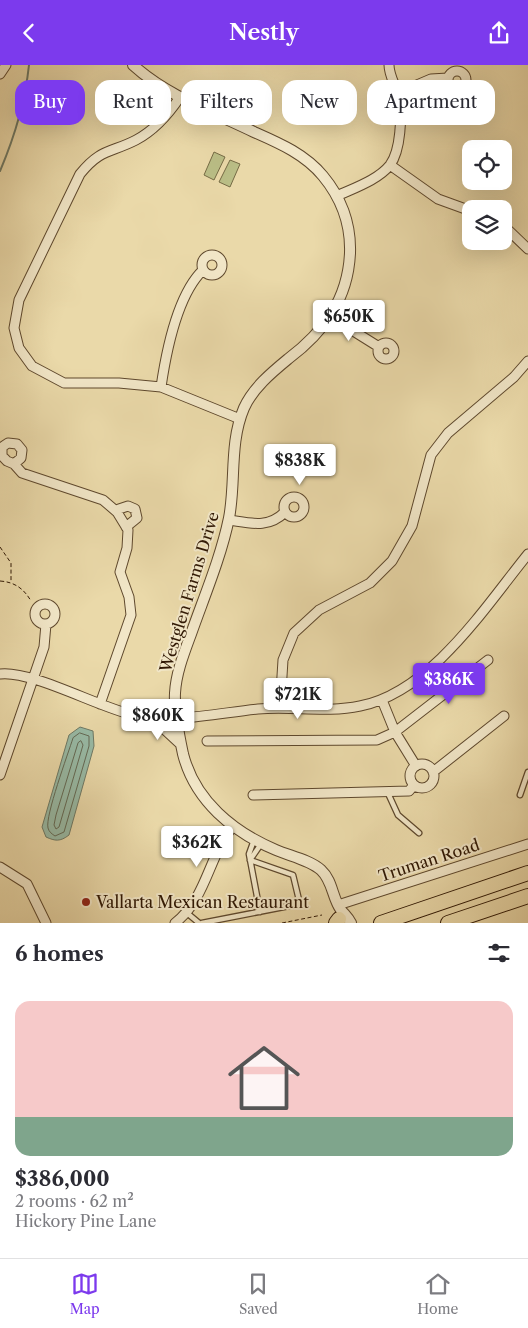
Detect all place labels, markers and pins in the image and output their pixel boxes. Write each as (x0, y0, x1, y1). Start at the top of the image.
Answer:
pin: $650K (314, 299, 384, 342)
pin: $838K (265, 443, 335, 486)
pin: $386K (414, 663, 484, 705)
pin: $721K (263, 677, 333, 720)
pin: $860K (123, 699, 193, 741)
pin: $362K (162, 825, 232, 868)
place label: Vallarta Mexican Restaurant (95, 892, 309, 912)
marker: Vallarta Mexican Restaurant (80, 896, 92, 908)

